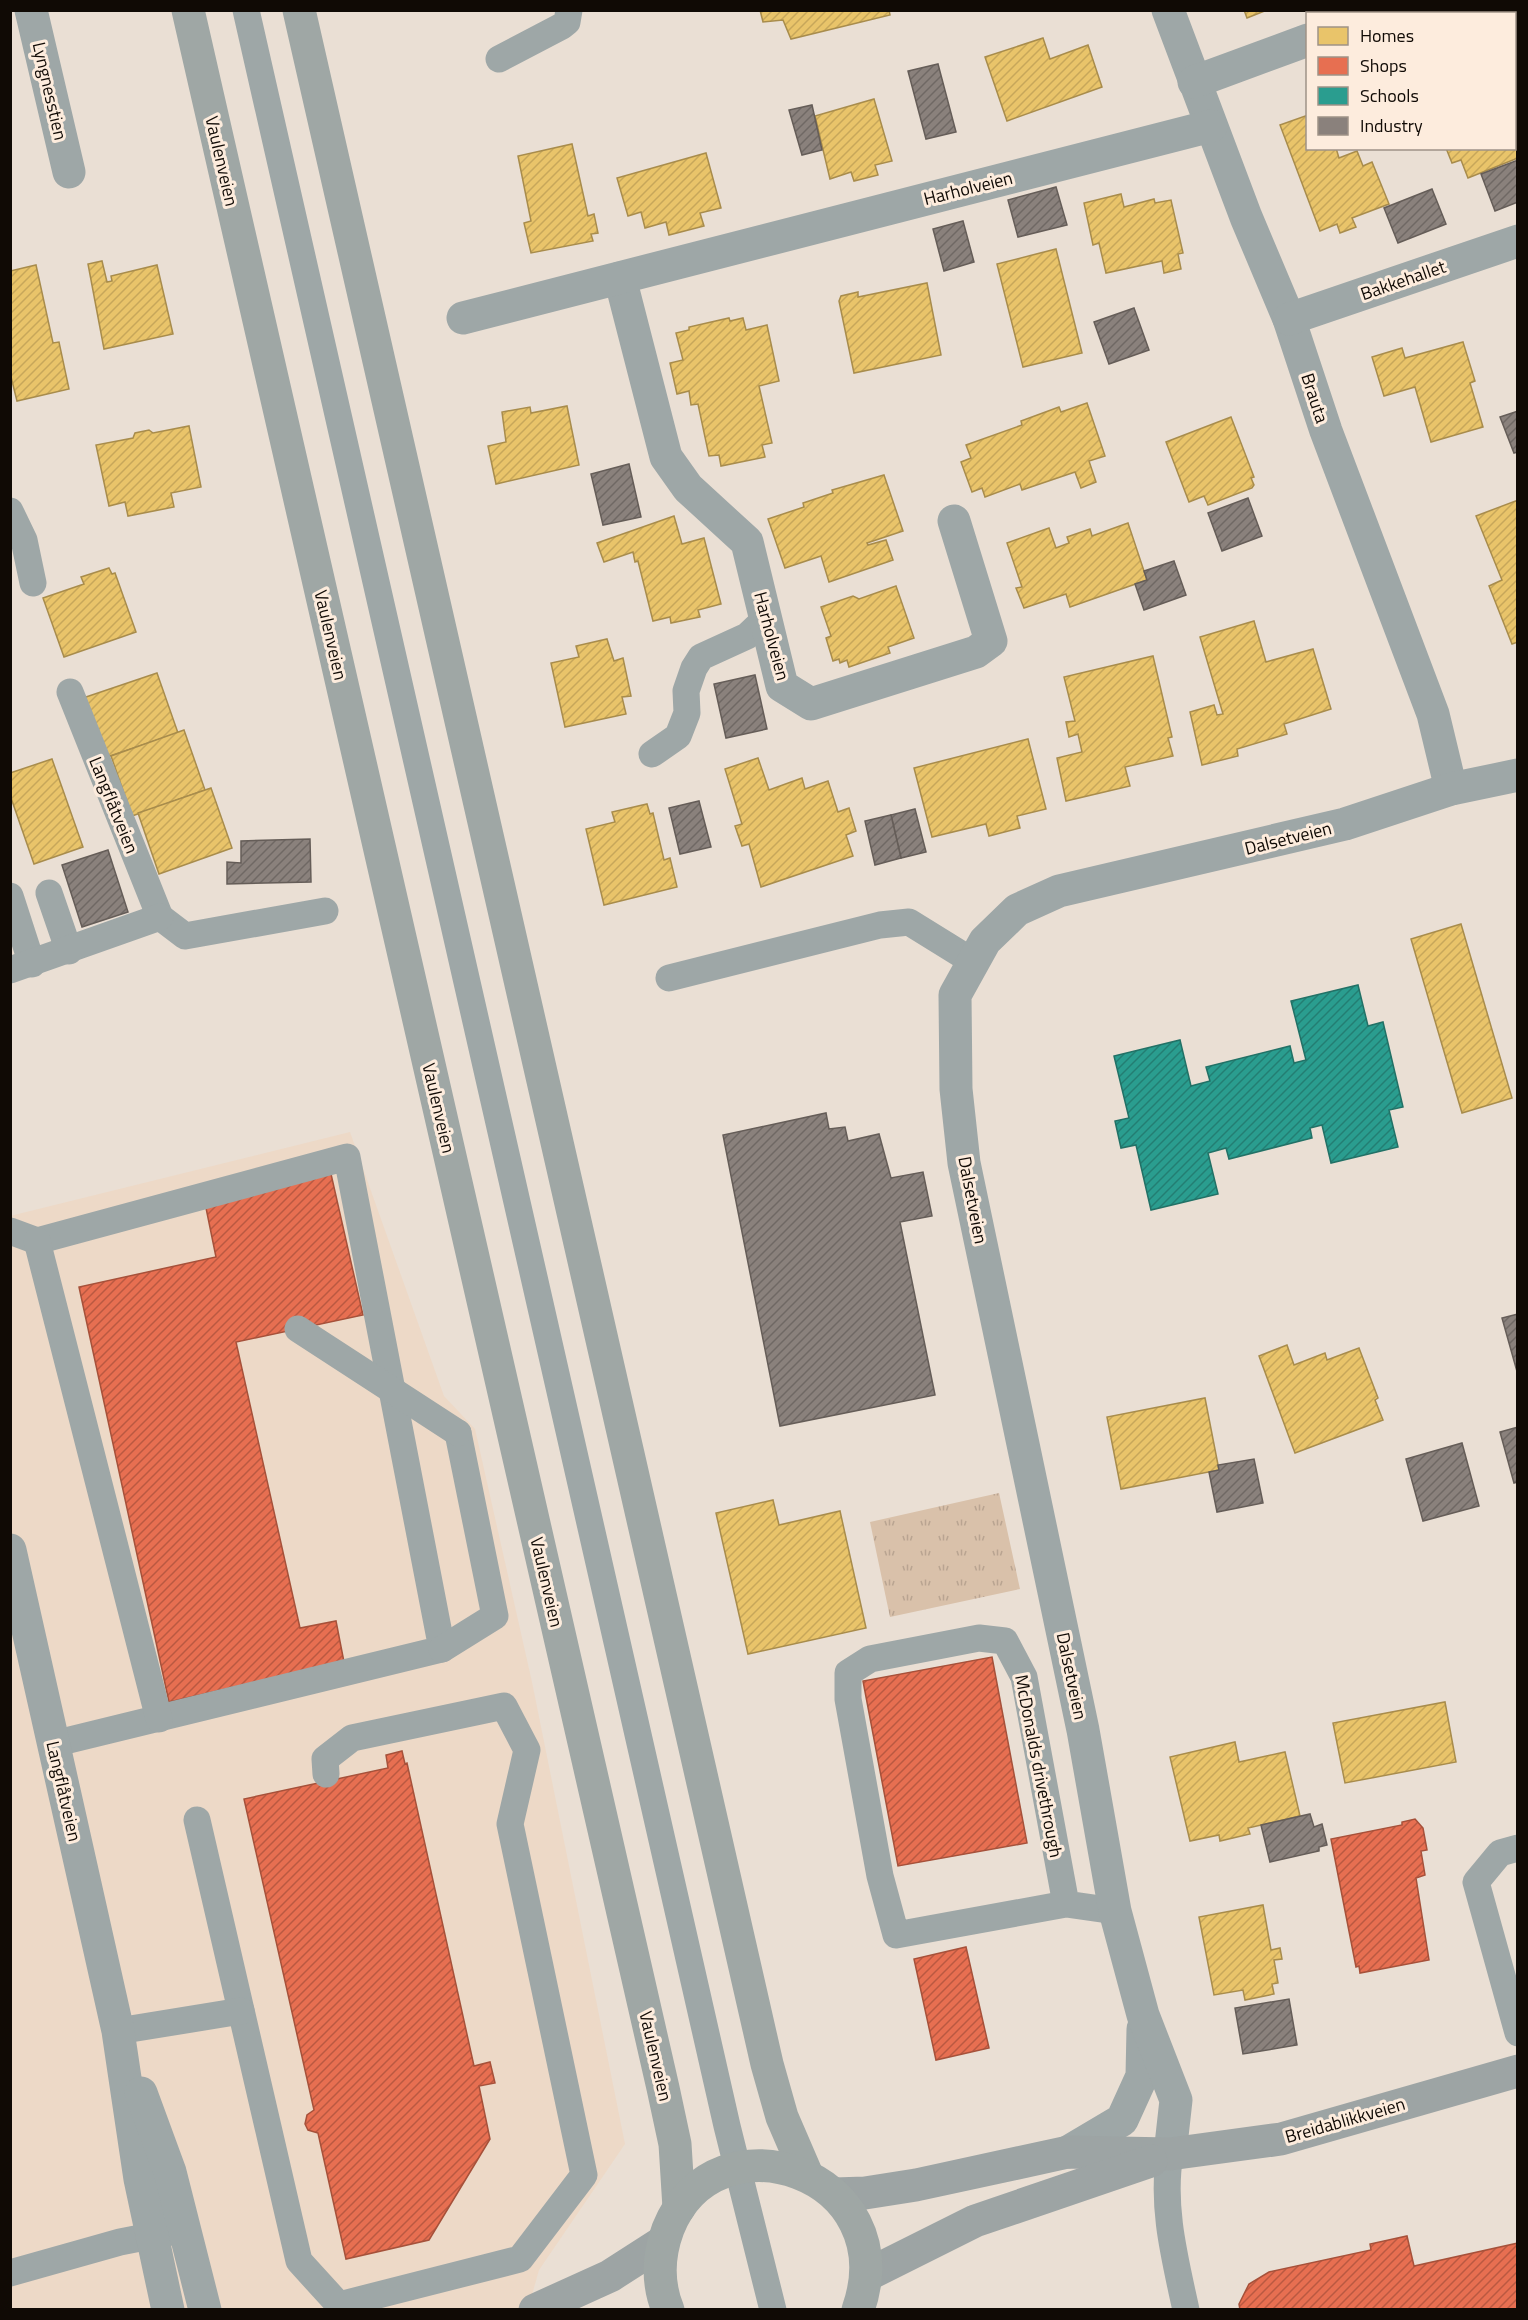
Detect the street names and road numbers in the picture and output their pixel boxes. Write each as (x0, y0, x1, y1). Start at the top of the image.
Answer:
street label: Lyngnesstien (26, 39, 74, 143)
street label: Vaulenveien (199, 113, 245, 209)
street label: Harholveien (921, 164, 1015, 212)
street label: Bakkehallet (1357, 253, 1450, 307)
street label: Brauta (1294, 369, 1336, 427)
street label: Vaulenveien (308, 587, 354, 683)
street label: Harholveien (747, 589, 797, 683)
street label: Langflåtveien (82, 753, 146, 857)
street label: Dalsetveien (1242, 814, 1334, 862)
street label: Vaulenveien (416, 1060, 462, 1156)
street label: Dalsetveien (951, 1154, 995, 1246)
street label: Vaulenveien (524, 1534, 570, 1630)
street label: Dalsetveien (1050, 1630, 1094, 1722)
street label: McDonalds drivethrough (1008, 1672, 1070, 1860)
street label: Langflåtveien (39, 1738, 89, 1844)
street label: Vaulenveien (633, 2008, 679, 2104)
street label: Breidablikkveien (1282, 2090, 1408, 2150)

